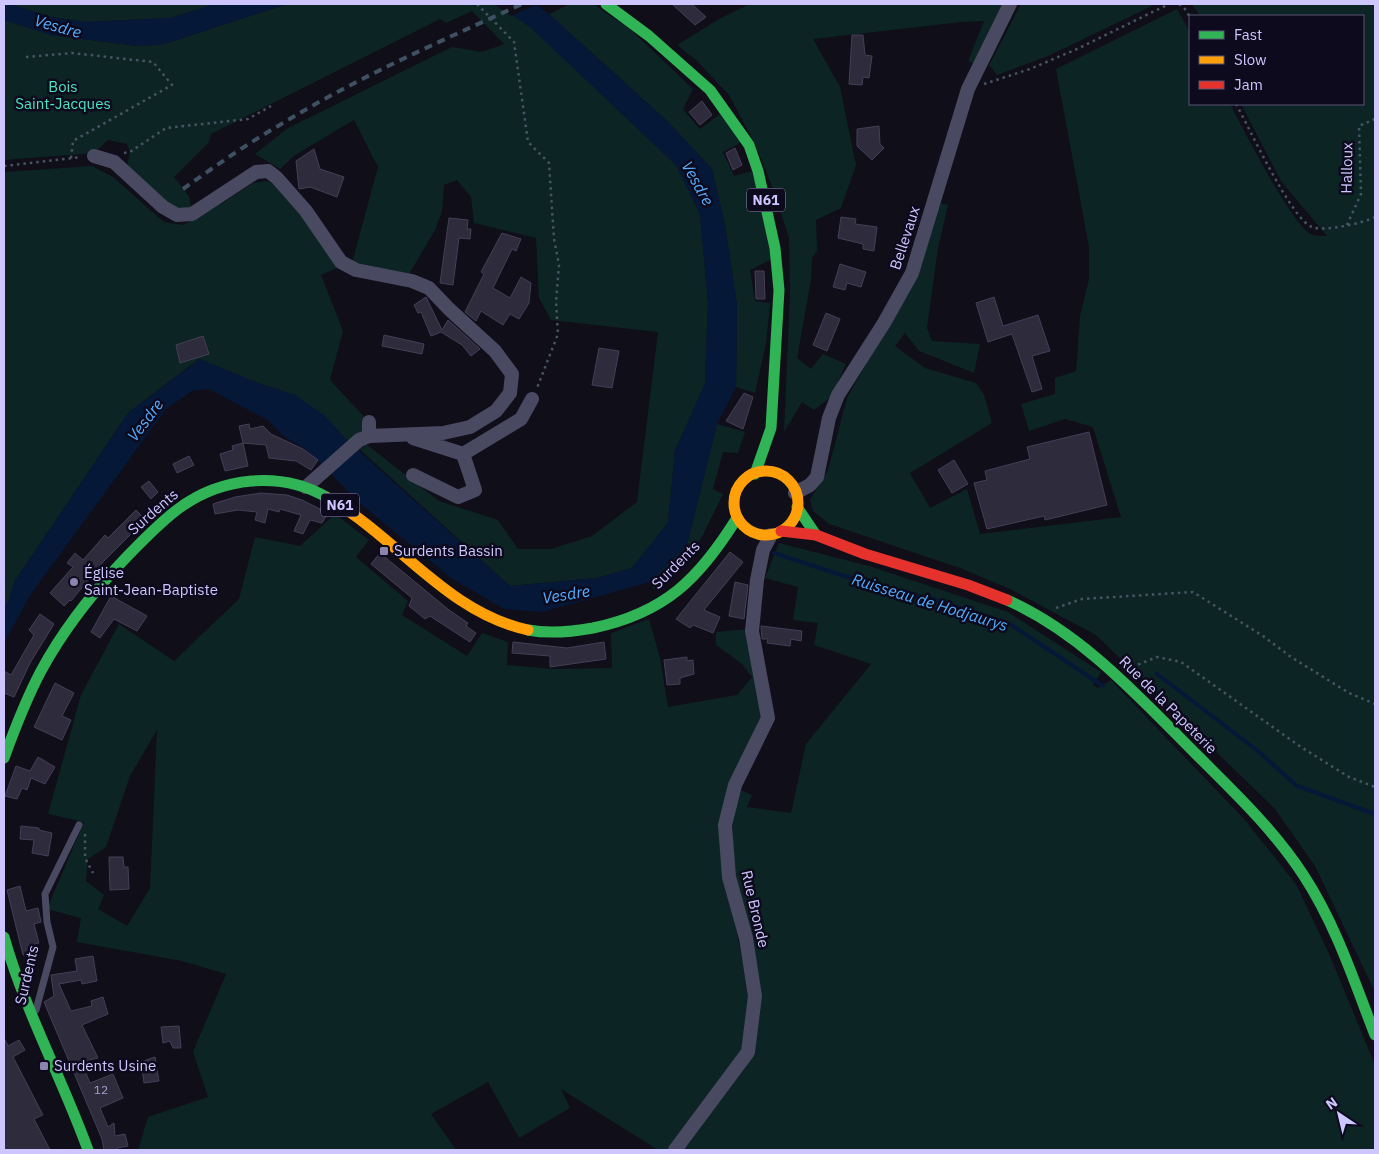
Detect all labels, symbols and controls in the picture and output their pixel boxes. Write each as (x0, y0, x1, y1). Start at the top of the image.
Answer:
water label: Vesdre (32, 10, 84, 42)
legend (1189, 15, 1364, 105)
text: Fast (1234, 25, 1262, 44)
text: Slow (1234, 50, 1267, 69)
text: Jam (1234, 75, 1263, 94)
park label: Bois Saint-Jacques (15, 77, 111, 113)
street label: Halloux (1337, 142, 1356, 194)
water label: Vesdre (678, 157, 718, 209)
road number: N61 (747, 188, 785, 212)
street label: Bellevaux (885, 203, 924, 272)
water label: Vesdre (123, 395, 167, 445)
street label: Surdents (124, 485, 182, 539)
road number: N61 (321, 494, 359, 516)
street label: Surdents (647, 536, 704, 593)
place label: Surdents Bassin (394, 541, 503, 560)
marker: Surdents Bassin (378, 545, 390, 557)
place label: Église Saint-Jean-Baptiste (84, 563, 218, 599)
water label: Ruisseau de Hodjaurys (850, 569, 1010, 635)
marker: Église Saint-Jean-Baptiste (68, 576, 80, 588)
water label: Vesdre (541, 580, 591, 608)
street label: Rue de la Papeterie (1115, 652, 1221, 758)
street label: Rue Bronde (737, 868, 774, 950)
street label: Surdents (10, 943, 43, 1007)
place label: Surdents Usine (54, 1056, 156, 1075)
marker: Surdents Usine (38, 1060, 50, 1072)
house number: 12 (94, 1082, 108, 1097)
north arrow (1314, 1089, 1364, 1139)
text: N (1322, 1093, 1341, 1114)

